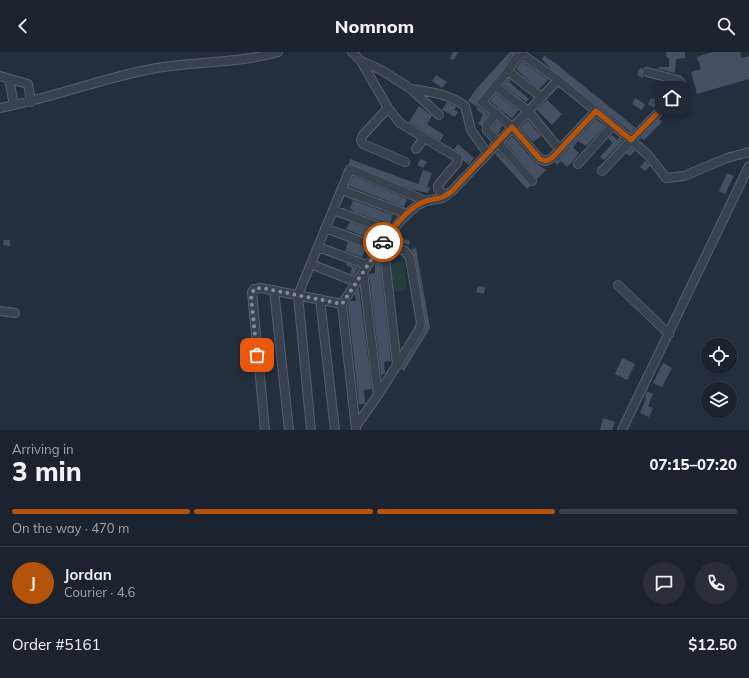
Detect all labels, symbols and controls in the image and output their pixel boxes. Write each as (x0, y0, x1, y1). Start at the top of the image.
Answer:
icon: back (12, 15, 34, 37)
text: Nomnom (335, 15, 414, 38)
icon: search (715, 15, 737, 37)
pin (655, 81, 689, 115)
icon: home (661, 87, 683, 109)
courier (363, 222, 403, 262)
icon: car (372, 231, 394, 253)
pin (240, 338, 274, 372)
map controls (701, 338, 737, 418)
button: locate (701, 338, 737, 374)
icon: bag (246, 344, 268, 366)
button: layers (701, 382, 737, 418)
text: Arriving in (12, 441, 74, 457)
text: 3 min (12, 455, 82, 488)
text: 07:15–07:20 (650, 455, 737, 474)
text: On the way · 470 m (12, 520, 129, 536)
button: chat (643, 562, 685, 604)
button: phone (695, 562, 737, 604)
text: Jordan (64, 565, 112, 584)
text: J (30, 573, 36, 592)
text: Courier · 4.6 (64, 584, 135, 600)
text: Order #5161 (12, 635, 100, 654)
text: $12.50 (688, 635, 737, 654)

